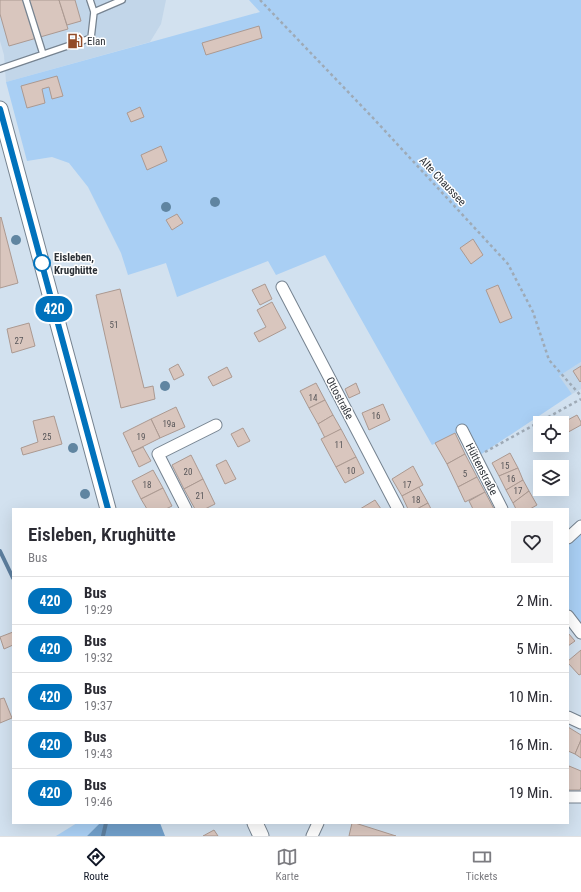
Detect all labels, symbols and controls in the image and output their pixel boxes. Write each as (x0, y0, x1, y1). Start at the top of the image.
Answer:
fuel station icon: Elan (66, 32, 84, 50)
place label: Elan (87, 35, 106, 48)
street label: Alte Chaussee (417, 154, 469, 209)
place label: Eisleben, Krughütte (54, 251, 98, 277)
marker: Eisleben, Krughütte (33, 254, 51, 272)
line badge: 420 (31, 296, 77, 322)
text: 420 (43, 301, 65, 317)
house number: 51 (110, 320, 118, 330)
house number: 27 (15, 336, 24, 346)
street label: Ottostraße (323, 375, 356, 422)
house number: 14 (309, 393, 318, 403)
house number: 16 (372, 411, 380, 421)
map controls (533, 416, 569, 496)
button: locate (533, 416, 569, 452)
house number: 19a (162, 419, 176, 429)
house number: 25 (43, 432, 52, 442)
house number: 19 (137, 432, 145, 442)
house number: 11 (335, 440, 343, 450)
street label: Hüttenstraße (463, 441, 500, 497)
button: layers (533, 460, 569, 496)
house number: 15 (501, 461, 510, 471)
house number: 10 (347, 466, 355, 476)
house number: 20 (184, 467, 192, 477)
house number: 5 (463, 469, 468, 479)
house number: 16 (507, 474, 515, 484)
house number: 18 (143, 480, 151, 490)
house number: 17 (403, 480, 412, 490)
house number: 17 (514, 486, 523, 496)
house number: 21 (196, 491, 204, 501)
house number: 18 (412, 495, 420, 505)
button: heart (511, 521, 553, 563)
text: Eisleben, Krughütte (28, 523, 176, 546)
text: Bus (28, 550, 47, 565)
text: Bus (84, 584, 107, 602)
text: 2 Min. (516, 592, 553, 610)
text: 420 (39, 593, 61, 609)
text: 19:29 (84, 602, 113, 617)
text: Bus (84, 632, 107, 650)
text: 5 Min. (516, 640, 553, 658)
text: 420 (39, 641, 61, 657)
text: 19:32 (84, 650, 113, 665)
text: Bus (84, 680, 107, 698)
text: 10 Min. (509, 688, 553, 706)
text: 420 (39, 689, 61, 705)
text: 19:37 (84, 698, 113, 713)
text: Bus (84, 728, 107, 746)
text: 16 Min. (509, 736, 553, 754)
text: 420 (39, 737, 61, 753)
text: 19:43 (84, 746, 113, 761)
text: Bus (84, 776, 107, 794)
text: 19 Min. (509, 784, 553, 802)
text: 420 (39, 785, 61, 801)
text: 19:46 (84, 794, 113, 809)
tab: Route (83, 846, 109, 883)
tab: Karte (276, 846, 299, 883)
tab: Tickets (466, 846, 497, 883)

